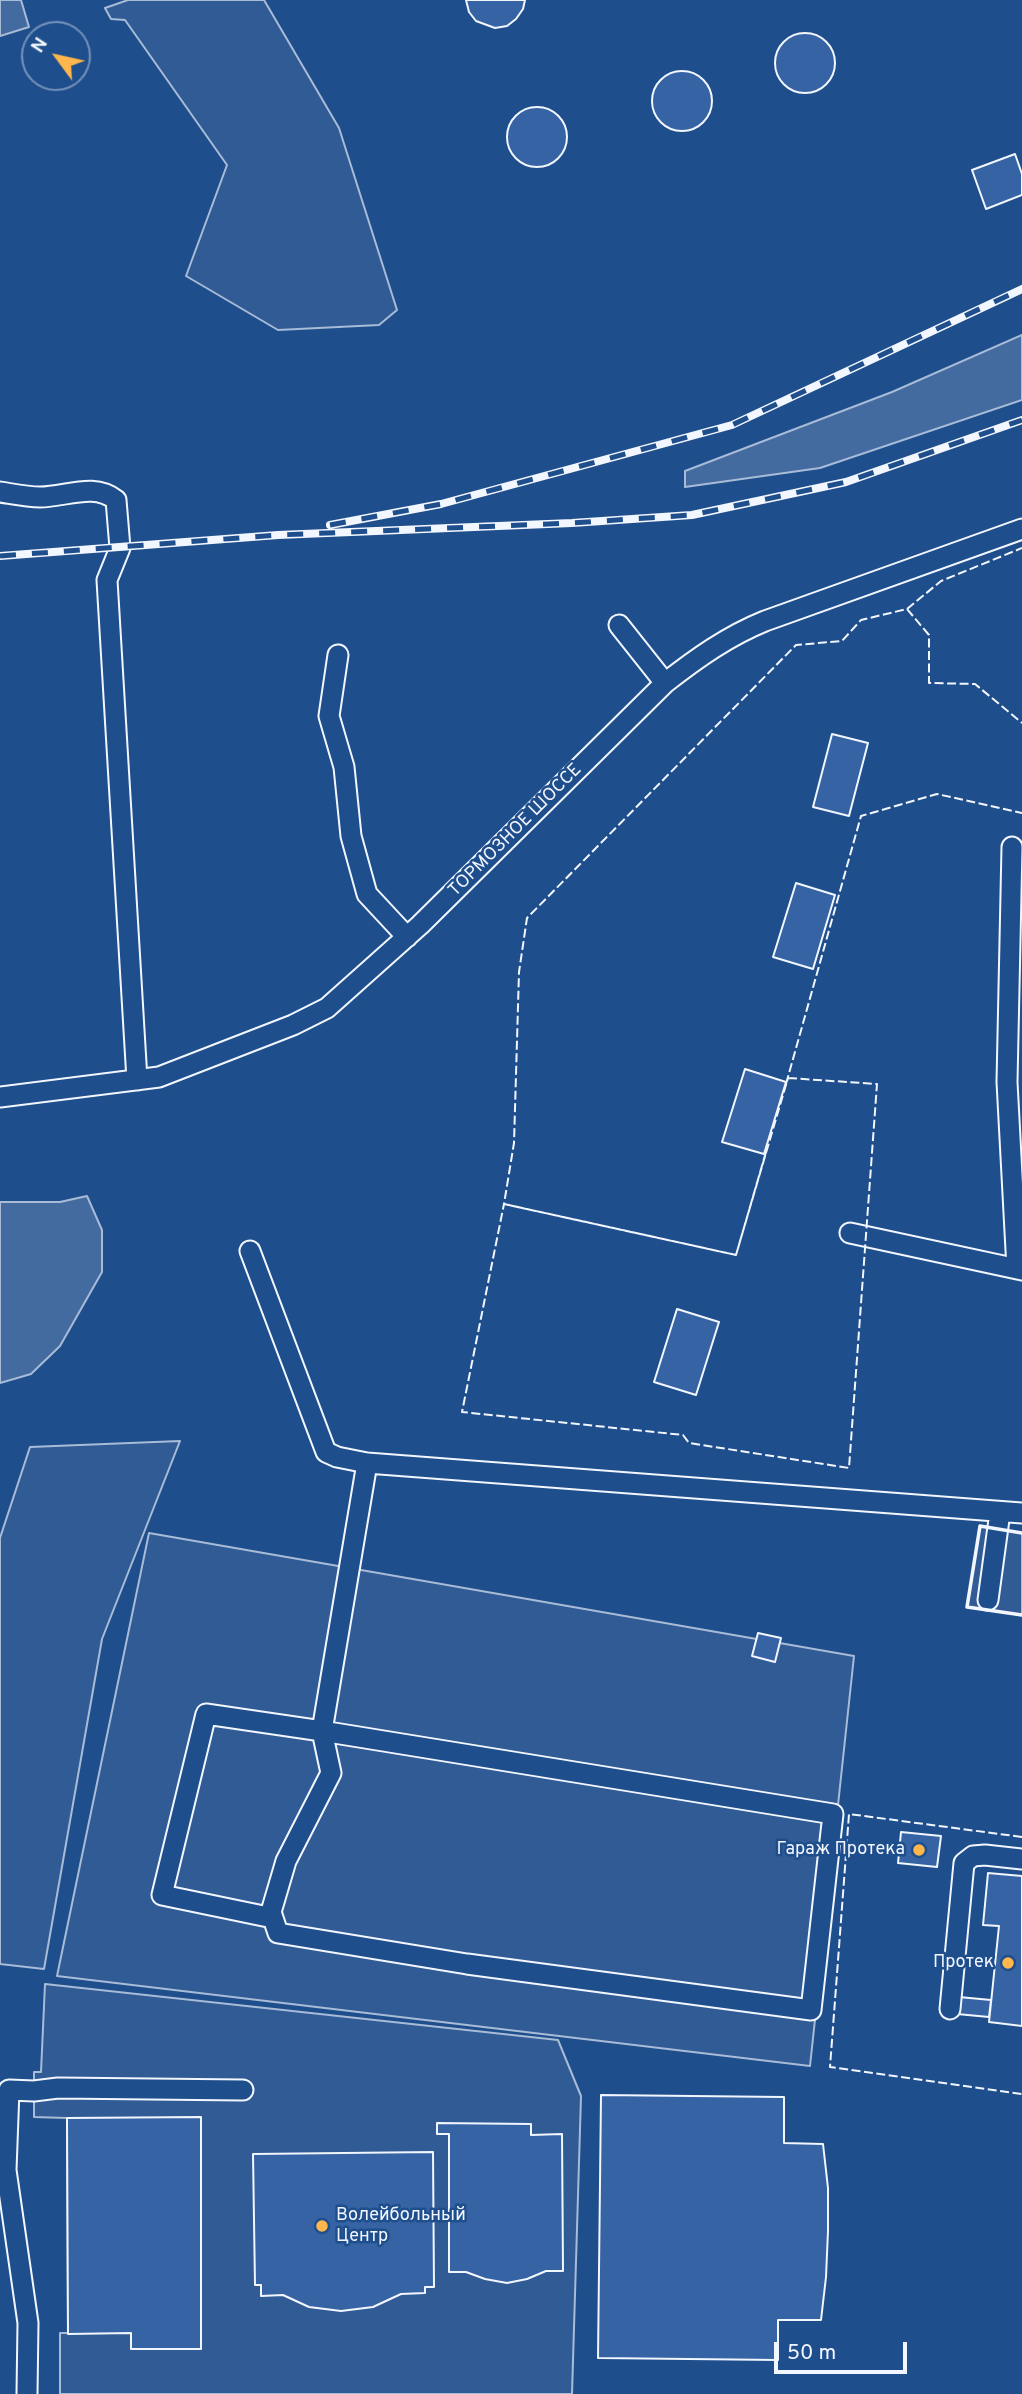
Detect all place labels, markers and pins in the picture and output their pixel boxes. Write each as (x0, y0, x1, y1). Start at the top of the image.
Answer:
place label: Гараж Протека (776, 1839, 905, 1861)
marker: Гараж Протека (911, 1842, 927, 1858)
place label: Протек (933, 1952, 994, 1974)
marker: Протек (1000, 1955, 1016, 1971)
place label: Волейбольный Центр (336, 2205, 466, 2248)
marker: Волейбольный Центр (314, 2218, 330, 2234)

